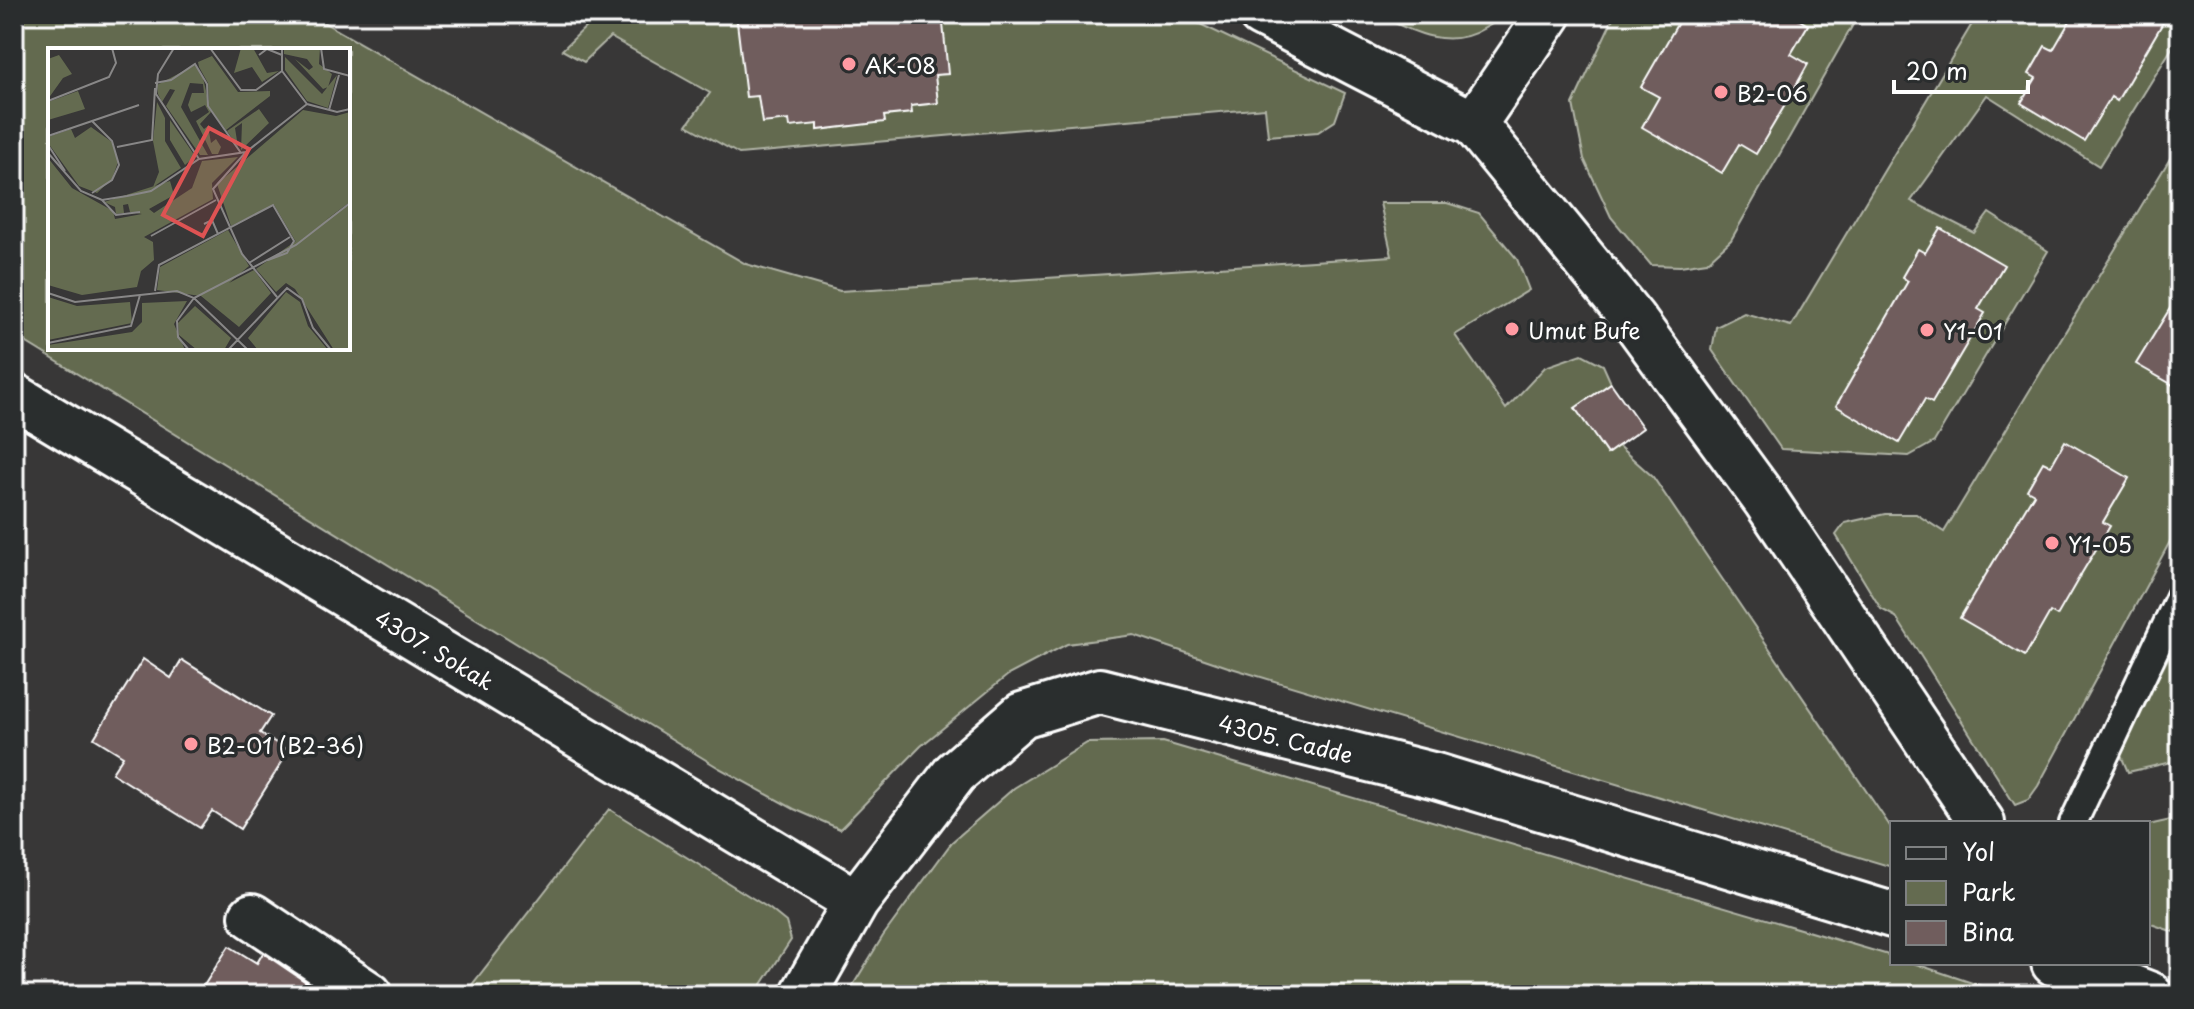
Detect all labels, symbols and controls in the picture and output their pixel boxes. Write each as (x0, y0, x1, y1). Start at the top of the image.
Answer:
scale bar (1894, 44, 2028, 94)
inset map (48, 48, 350, 350)
place label: AK-08 (865, 48, 936, 81)
text: 20 m (1906, 52, 1968, 88)
marker: AK-08 (840, 55, 858, 73)
place label: B2-06 (1737, 76, 1808, 109)
marker: B2-06 (1712, 83, 1730, 101)
place label: Umut Bufe (1528, 313, 1640, 346)
place label: Y1-01 (1943, 314, 2003, 347)
marker: Umut Bufe (1503, 320, 1521, 338)
marker: Y1-01 (1918, 321, 1936, 339)
place label: Y1-05 (2068, 527, 2132, 560)
marker: Y1-05 (2043, 534, 2061, 552)
street label: 4307. Sokak (369, 600, 501, 698)
street label: 4305. Cadde (1215, 705, 1357, 771)
place label: B2-01 (B2-36) (207, 728, 364, 761)
marker: B2-01 (B2-36) (182, 735, 200, 753)
legend (1890, 821, 2150, 965)
text: Yol (1962, 833, 1995, 869)
text: Park (1962, 873, 2016, 909)
text: Bina (1962, 913, 2014, 949)

